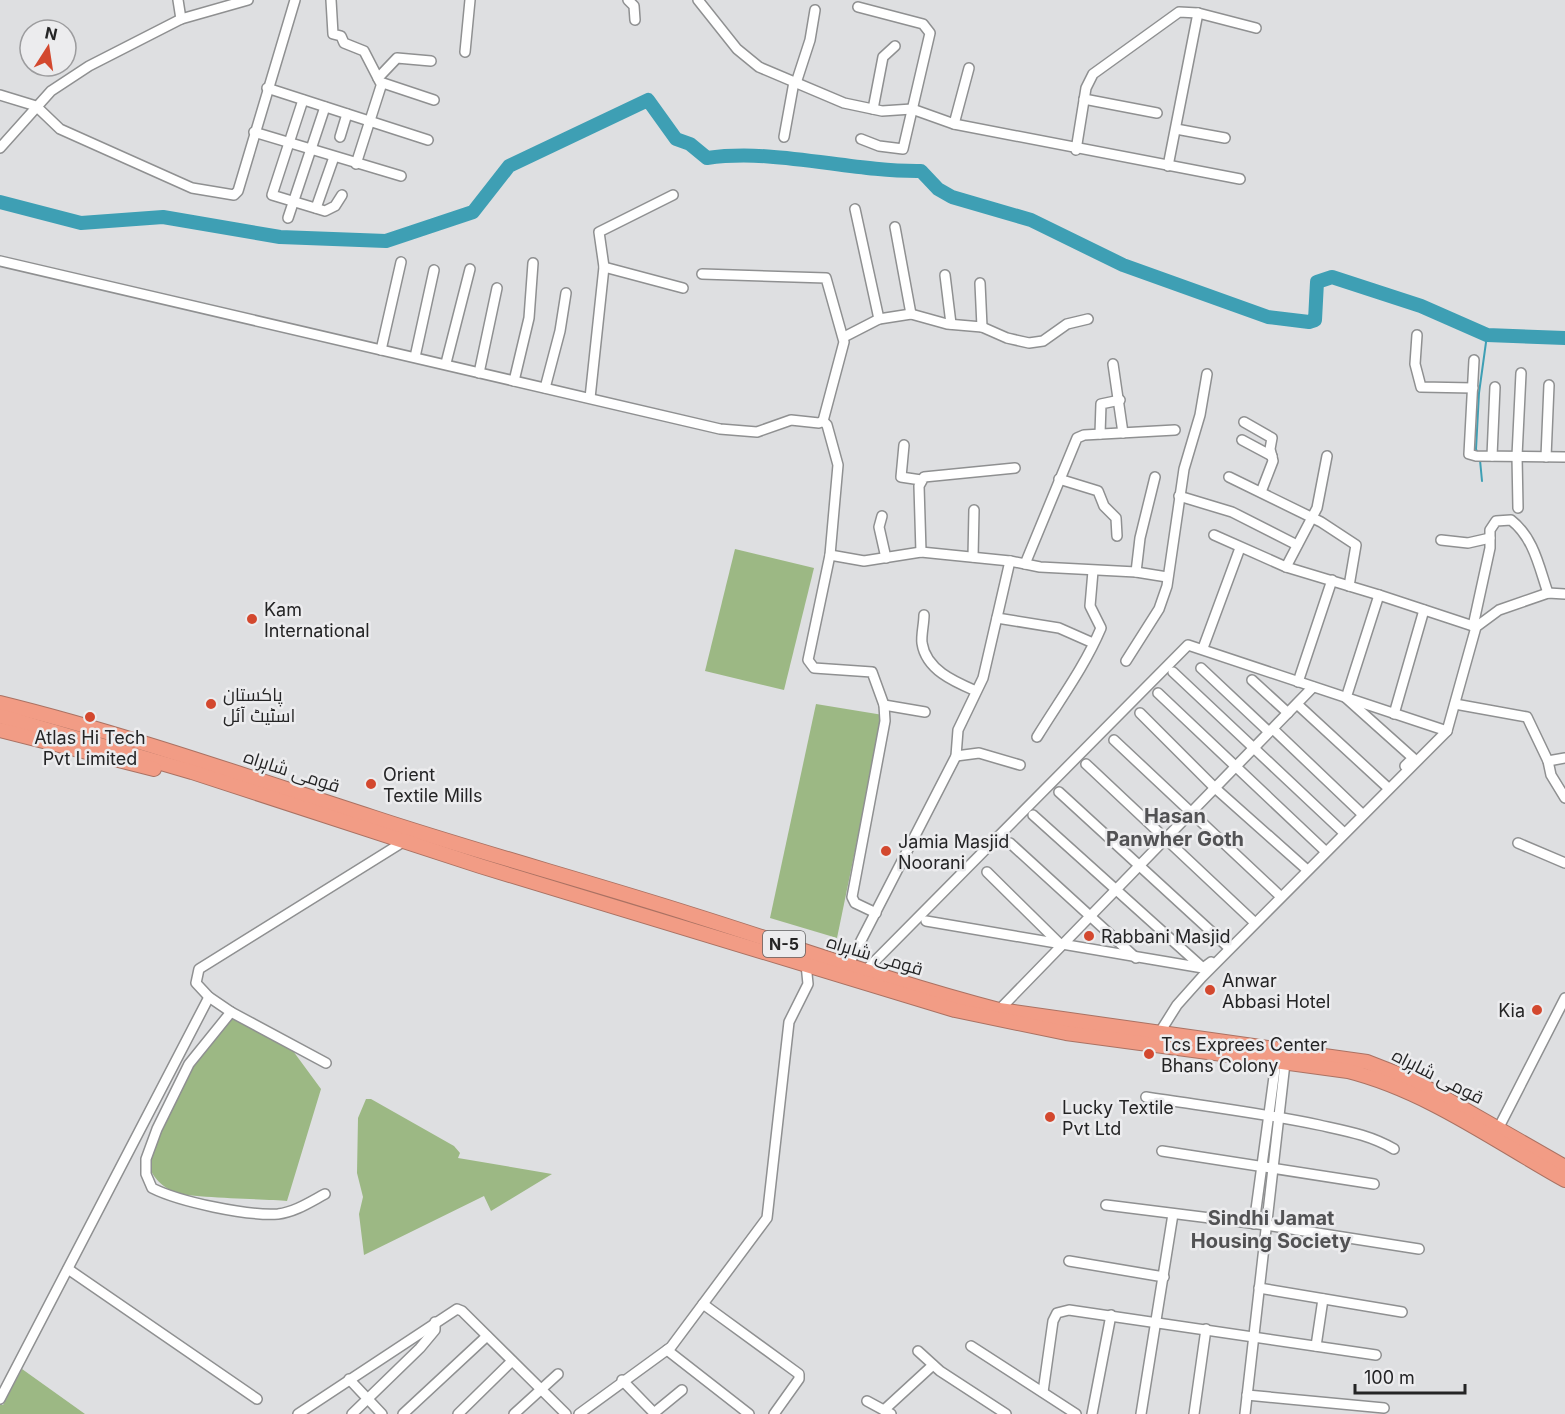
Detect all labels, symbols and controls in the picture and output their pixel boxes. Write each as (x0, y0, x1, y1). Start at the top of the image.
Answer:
north arrow (18, 18, 78, 78)
text: N (43, 22, 59, 44)
place label: Kam International (264, 599, 370, 641)
marker: Kam International (245, 612, 259, 626)
place label: پاکستان اسٹیٹ آئل (223, 684, 295, 727)
marker: پاکستان اسٹیٹ آئل (204, 697, 218, 711)
marker: Atlas Hi Tech Pvt Limited (83, 710, 97, 724)
place label: Atlas Hi Tech Pvt Limited (34, 727, 146, 769)
street label: قومی شاہراہ (241, 746, 343, 798)
place label: Orient Textile Mills (383, 764, 482, 806)
marker: Orient Textile Mills (364, 777, 378, 791)
district label: Hasan Panwher Goth (1106, 804, 1244, 851)
place label: Jamia Masjid Noorani (898, 831, 1009, 873)
marker: Jamia Masjid Noorani (879, 844, 893, 858)
place label: Rabbani Masjid (1101, 926, 1231, 947)
marker: Rabbani Masjid (1082, 929, 1096, 943)
street label: قومی شاہراہ (824, 930, 926, 982)
road number: N-5 (763, 931, 805, 957)
place label: Anwar Abbasi Hotel (1222, 970, 1330, 1012)
marker: Anwar Abbasi Hotel (1203, 983, 1217, 997)
place label: Kia (1498, 1000, 1525, 1021)
marker: Kia (1530, 1003, 1544, 1017)
place label: Tcs Exprees Center Bhans Colony (1161, 1034, 1327, 1076)
street label: قومی شاہراہ (1388, 1044, 1487, 1110)
marker: Tcs Exprees Center Bhans Colony (1142, 1047, 1156, 1061)
place label: Lucky Textile Pvt Ltd (1062, 1097, 1174, 1139)
marker: Lucky Textile Pvt Ltd (1043, 1110, 1057, 1124)
district label: Sindhi Jamat Housing Society (1191, 1206, 1351, 1253)
scale bar (1355, 1357, 1464, 1395)
text: 100 m (1364, 1367, 1415, 1388)

